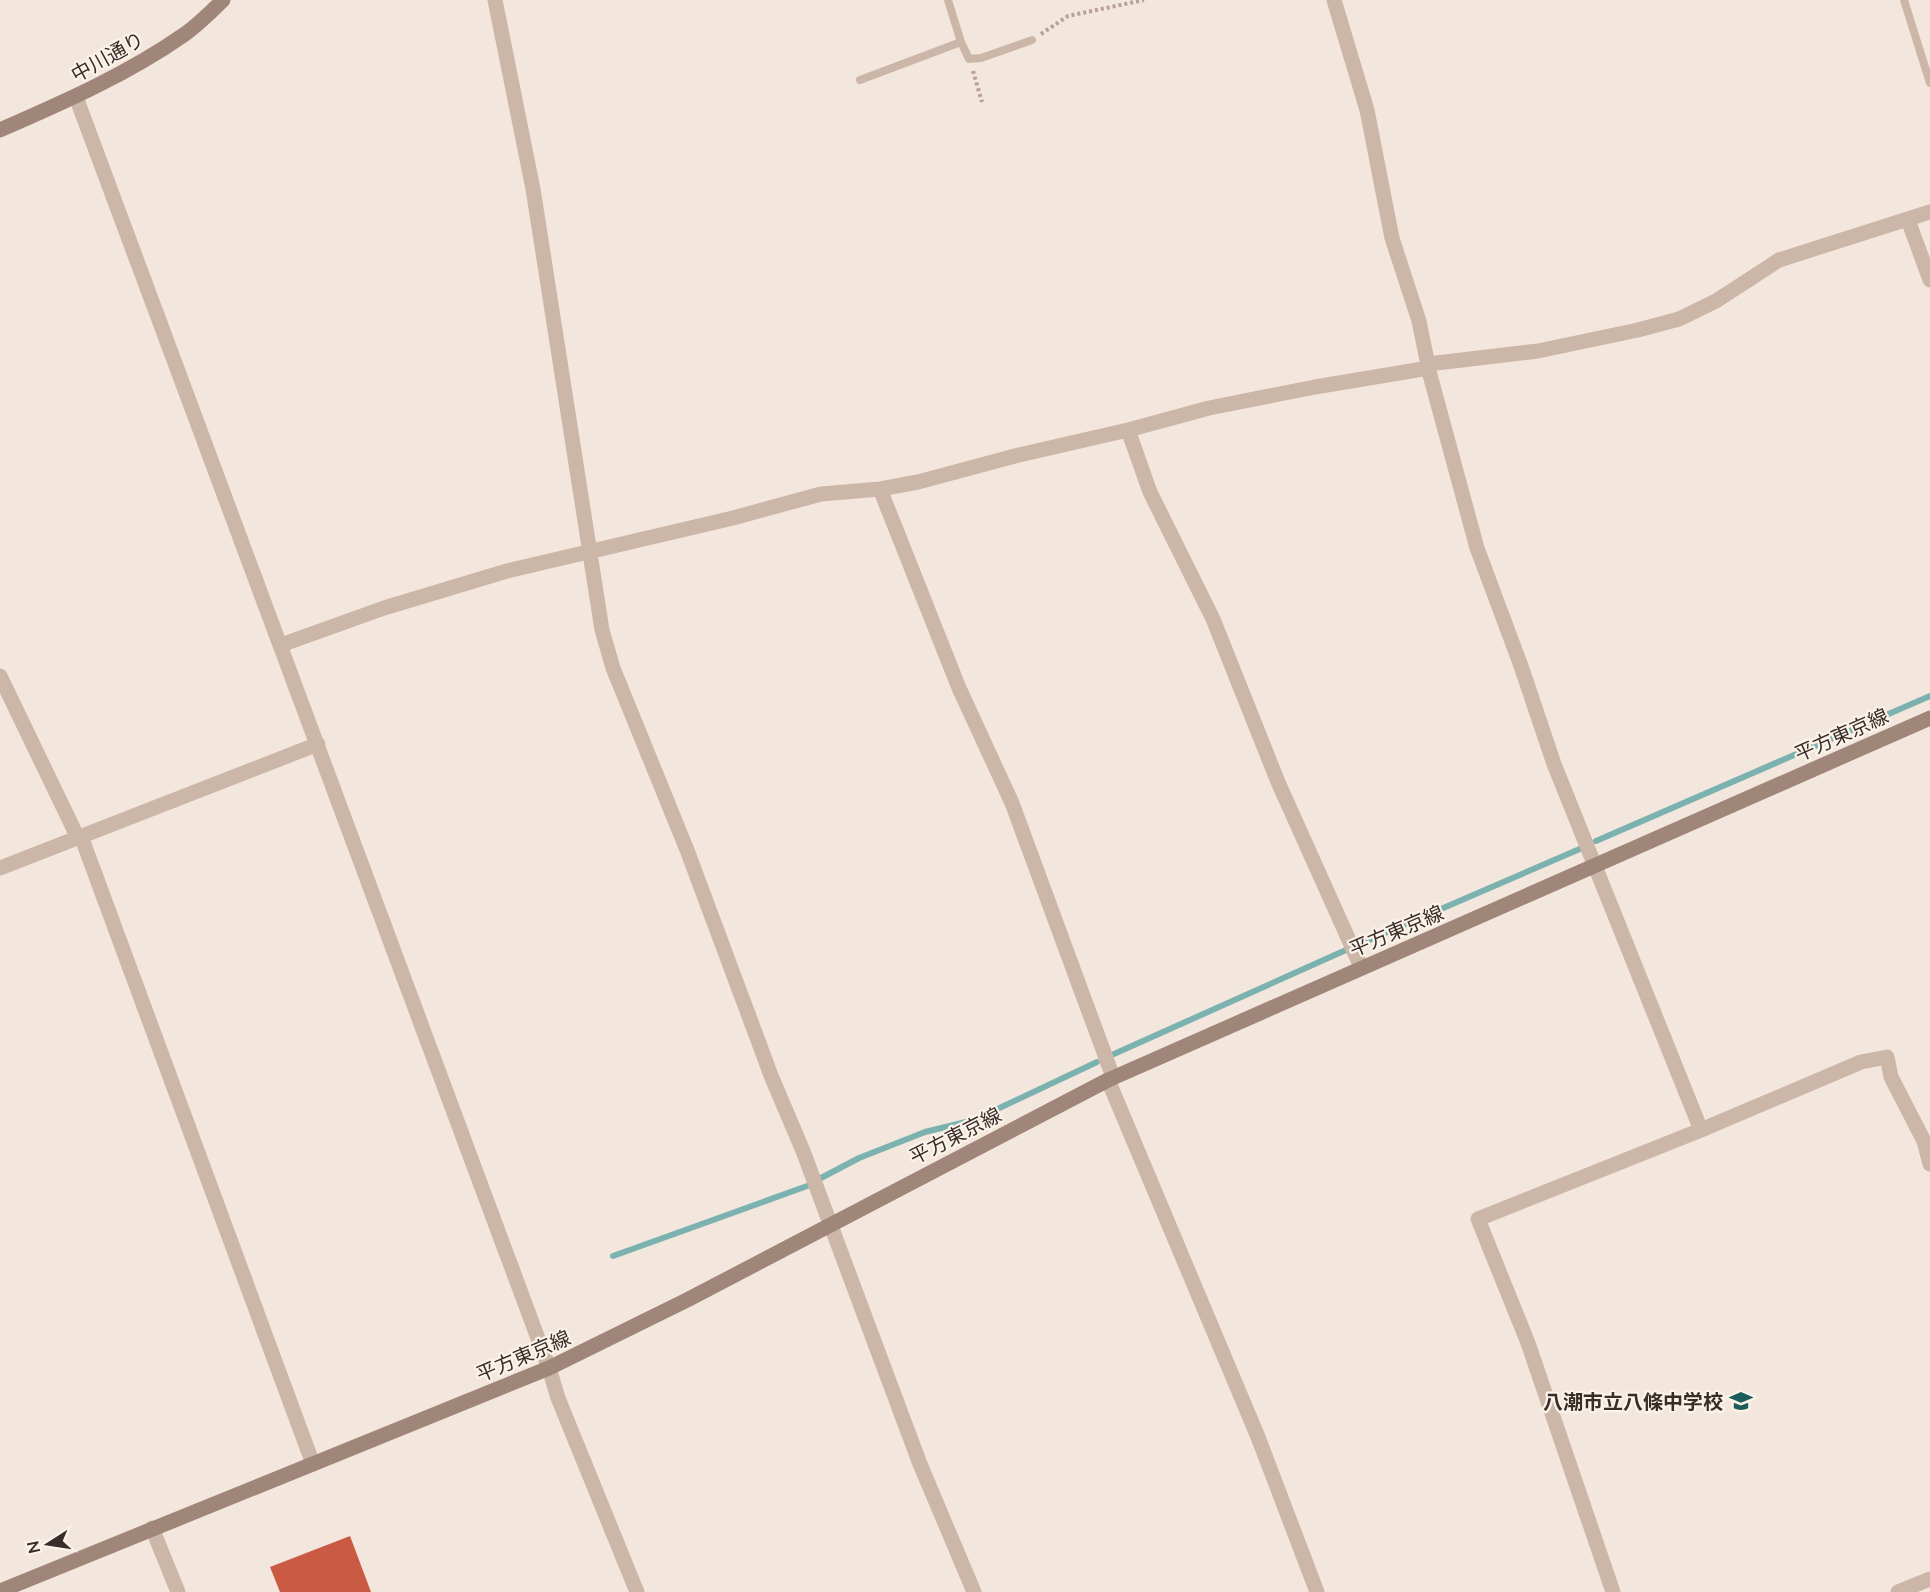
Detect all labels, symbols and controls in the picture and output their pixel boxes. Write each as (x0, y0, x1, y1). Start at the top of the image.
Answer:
street label: 中川通り (66, 26, 148, 86)
street label: 平方東京線 (1790, 703, 1892, 765)
street label: 平方東京線 (1345, 899, 1447, 961)
street label: 平方東京線 (905, 1102, 1005, 1168)
street label: 平方東京線 (472, 1324, 574, 1386)
school or university icon: 八潮市立八條中学校 (1728, 1388, 1754, 1414)
place label: 八潮市立八條中学校 (1543, 1389, 1723, 1413)
north arrow (18, 1514, 78, 1574)
text: N (22, 1539, 43, 1555)

